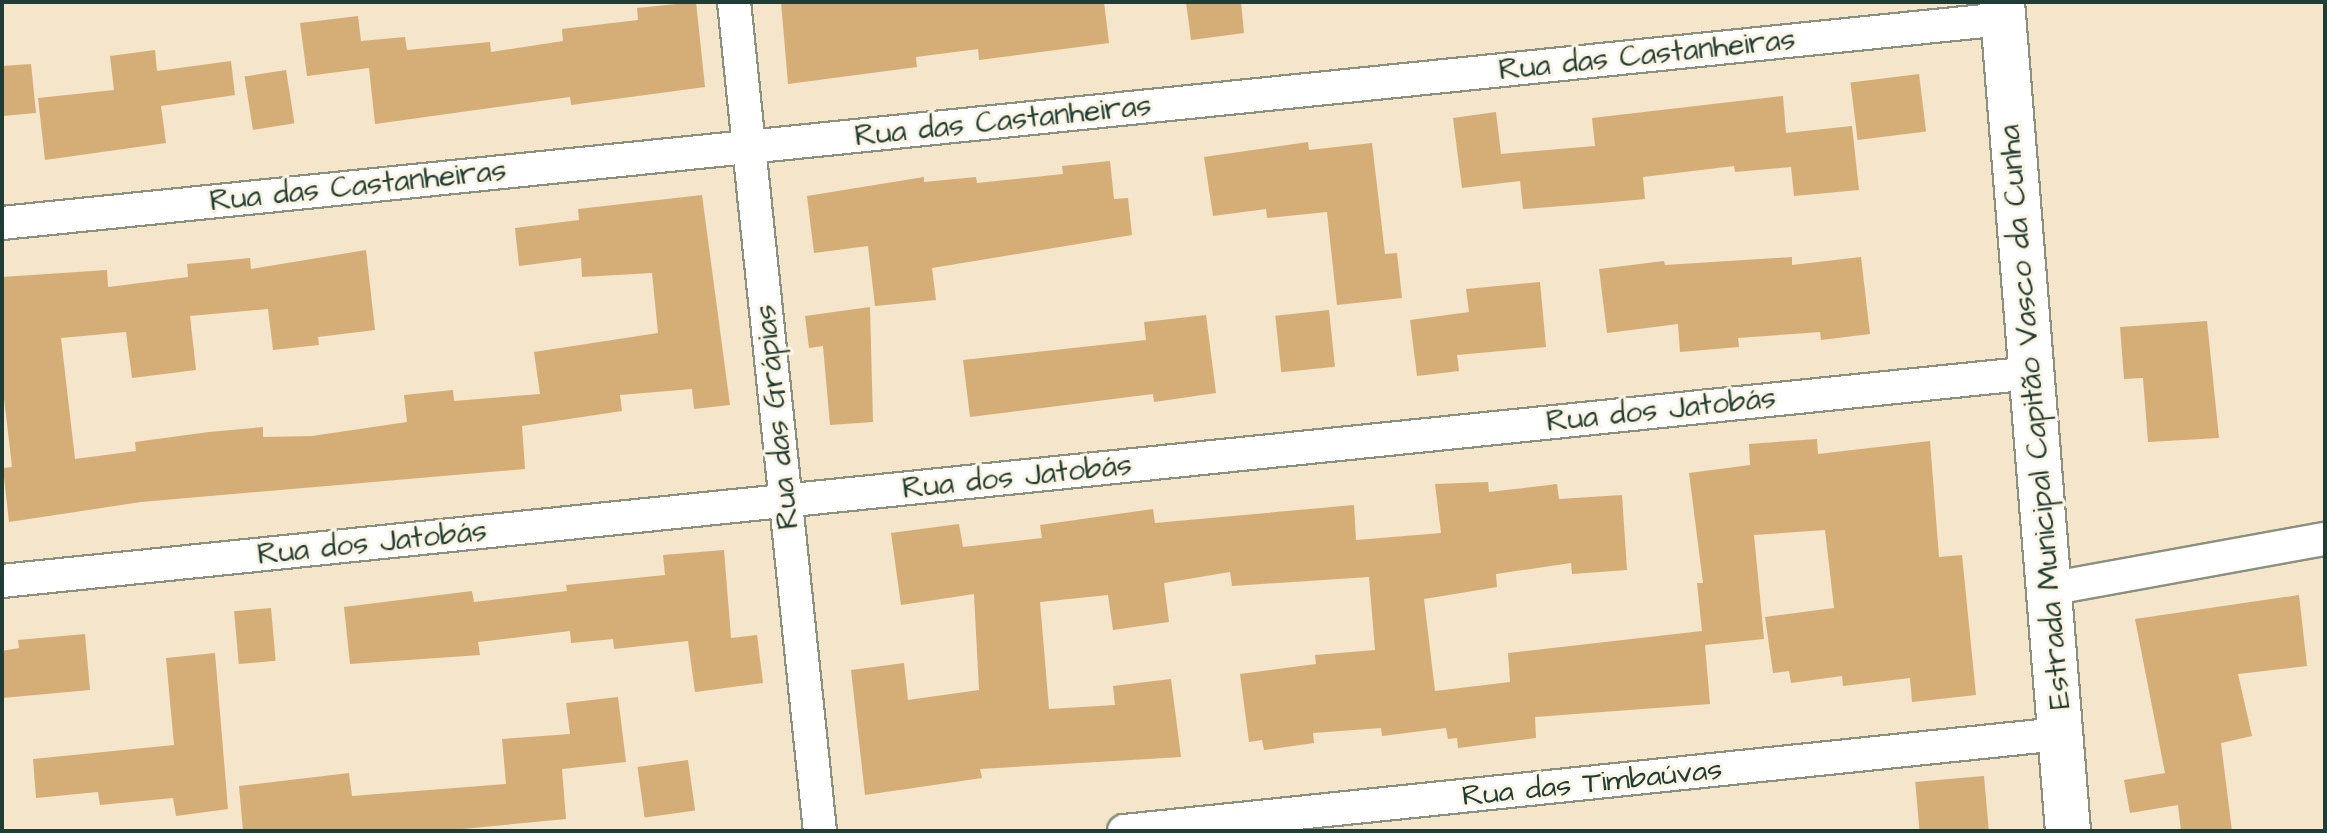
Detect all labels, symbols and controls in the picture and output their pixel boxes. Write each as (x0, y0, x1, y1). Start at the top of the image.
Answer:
street label: Rua das Castanheiras (1497, 22, 1797, 88)
street label: Rua das Castanheiras (853, 88, 1153, 154)
street label: Estrada Municipal Capitão Vasco da Cunha (1992, 123, 2078, 711)
street label: Rua das Castanheiras (208, 153, 508, 219)
street label: Rua das Grápias (747, 303, 807, 531)
street label: Rua dos Jatobás (1544, 380, 1778, 440)
street label: Rua dos Jatobás (900, 447, 1134, 507)
street label: Rua dos Jatobás (255, 513, 489, 573)
street label: Rua das Timbaúvas (1460, 751, 1724, 815)

